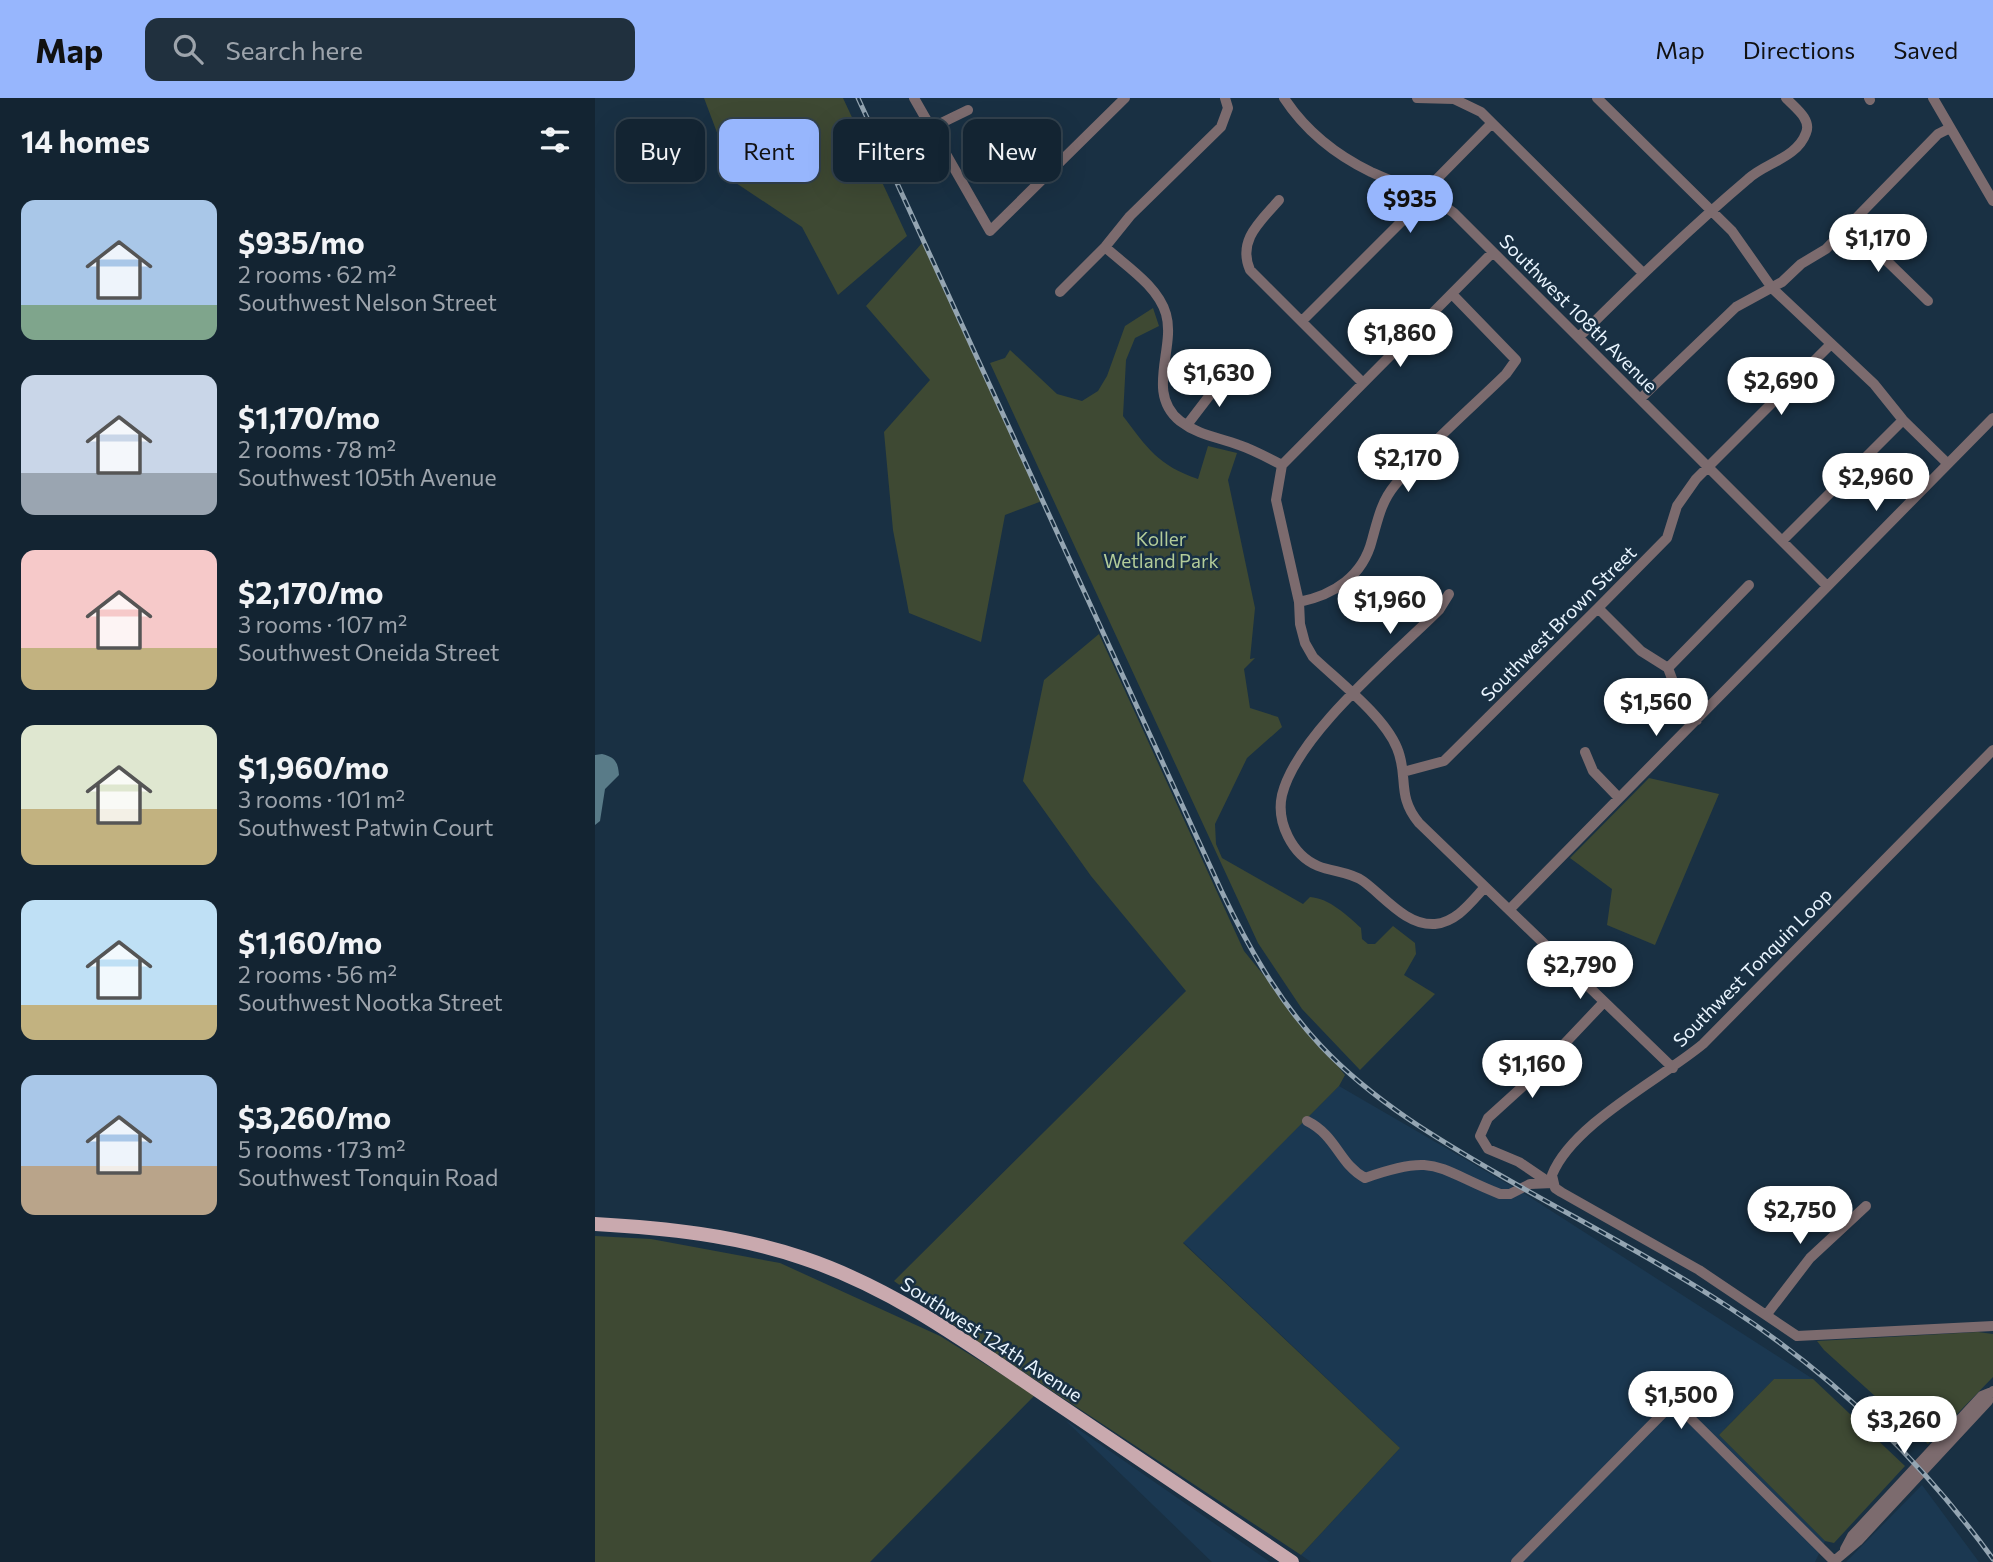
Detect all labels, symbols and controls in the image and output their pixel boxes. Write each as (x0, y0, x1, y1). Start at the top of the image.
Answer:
search box (145, 18, 635, 81)
text: Map (35, 29, 103, 70)
icon: search (169, 30, 207, 68)
text: Search here (225, 34, 363, 65)
text: Map (1655, 35, 1705, 64)
text: Directions (1743, 35, 1855, 64)
text: Saved (1893, 35, 1958, 64)
chip: Buy (616, 119, 705, 182)
chip: Rent (719, 119, 819, 182)
chip: Filters (833, 119, 949, 182)
chip: New (963, 119, 1061, 182)
icon: filters (536, 121, 574, 159)
text: 14 homes (21, 122, 150, 159)
pin: $935 (1369, 176, 1451, 235)
text: $935 (1383, 184, 1437, 212)
pin: $1,170 (1821, 214, 1935, 274)
text: $935/mo (238, 223, 365, 260)
text: $1,170 (1845, 223, 1911, 251)
icon: home (77, 228, 161, 312)
street label: Southwest 108th Avenue (1495, 229, 1663, 397)
text: 2 rooms · 62 m² (238, 260, 397, 288)
text: Southwest Nelson Street (238, 288, 497, 316)
pin: $1,860 (1343, 310, 1457, 369)
text: $1,860 (1364, 318, 1436, 346)
pin: $1,630 (1162, 350, 1276, 409)
text: $1,630 (1183, 358, 1255, 386)
pin: $2,690 (1724, 358, 1838, 417)
text: $2,690 (1743, 366, 1819, 394)
text: $1,170/mo (238, 398, 380, 435)
icon: home (77, 403, 161, 487)
pin: $2,170 (1351, 434, 1465, 494)
text: 2 rooms · 78 m² (238, 435, 396, 463)
text: $2,170 (1374, 443, 1442, 471)
pin: $2,960 (1819, 454, 1933, 513)
text: $2,960 (1838, 462, 1914, 490)
text: Southwest 105th Avenue (238, 463, 497, 491)
park label: Koller Wetland Park (1103, 527, 1219, 572)
street label: Southwest Brown Street (1475, 540, 1641, 706)
text: $2,170/mo (238, 573, 384, 610)
pin: $1,960 (1333, 576, 1447, 636)
icon: home (77, 578, 161, 662)
text: $1,960 (1354, 585, 1426, 613)
text: 3 rooms · 107 m² (238, 610, 407, 638)
text: Southwest Oneida Street (238, 638, 500, 666)
pin: $1,560 (1599, 678, 1713, 738)
text: $1,560 (1620, 687, 1692, 715)
text: $1,960/mo (238, 748, 389, 785)
icon: home (77, 753, 161, 837)
text: 3 rooms · 101 m² (238, 785, 405, 813)
text: Southwest Patwin Court (238, 813, 494, 841)
street label: Southwest Tonquin Loop (1668, 883, 1836, 1051)
text: $1,160/mo (238, 923, 382, 960)
icon: home (77, 928, 161, 1012)
pin: $2,790 (1523, 942, 1637, 1001)
text: $2,790 (1543, 950, 1617, 978)
text: 2 rooms · 56 m² (238, 960, 397, 988)
text: Southwest Nootka Street (238, 988, 503, 1016)
pin: $1,160 (1475, 1040, 1589, 1100)
text: $1,160 (1498, 1049, 1566, 1077)
text: $3,260/mo (238, 1098, 391, 1135)
icon: home (77, 1103, 161, 1187)
text: 5 rooms · 173 m² (238, 1135, 405, 1163)
text: Southwest Tonquin Road (238, 1163, 498, 1191)
pin: $2,750 (1743, 1186, 1857, 1246)
text: $2,750 (1763, 1195, 1837, 1223)
street label: Southwest 124th Avenue (897, 1272, 1087, 1406)
pin: $1,500 (1624, 1372, 1738, 1431)
text: $1,500 (1644, 1380, 1718, 1408)
pin: $3,260 (1847, 1396, 1961, 1456)
text: $3,260 (1867, 1405, 1941, 1433)

